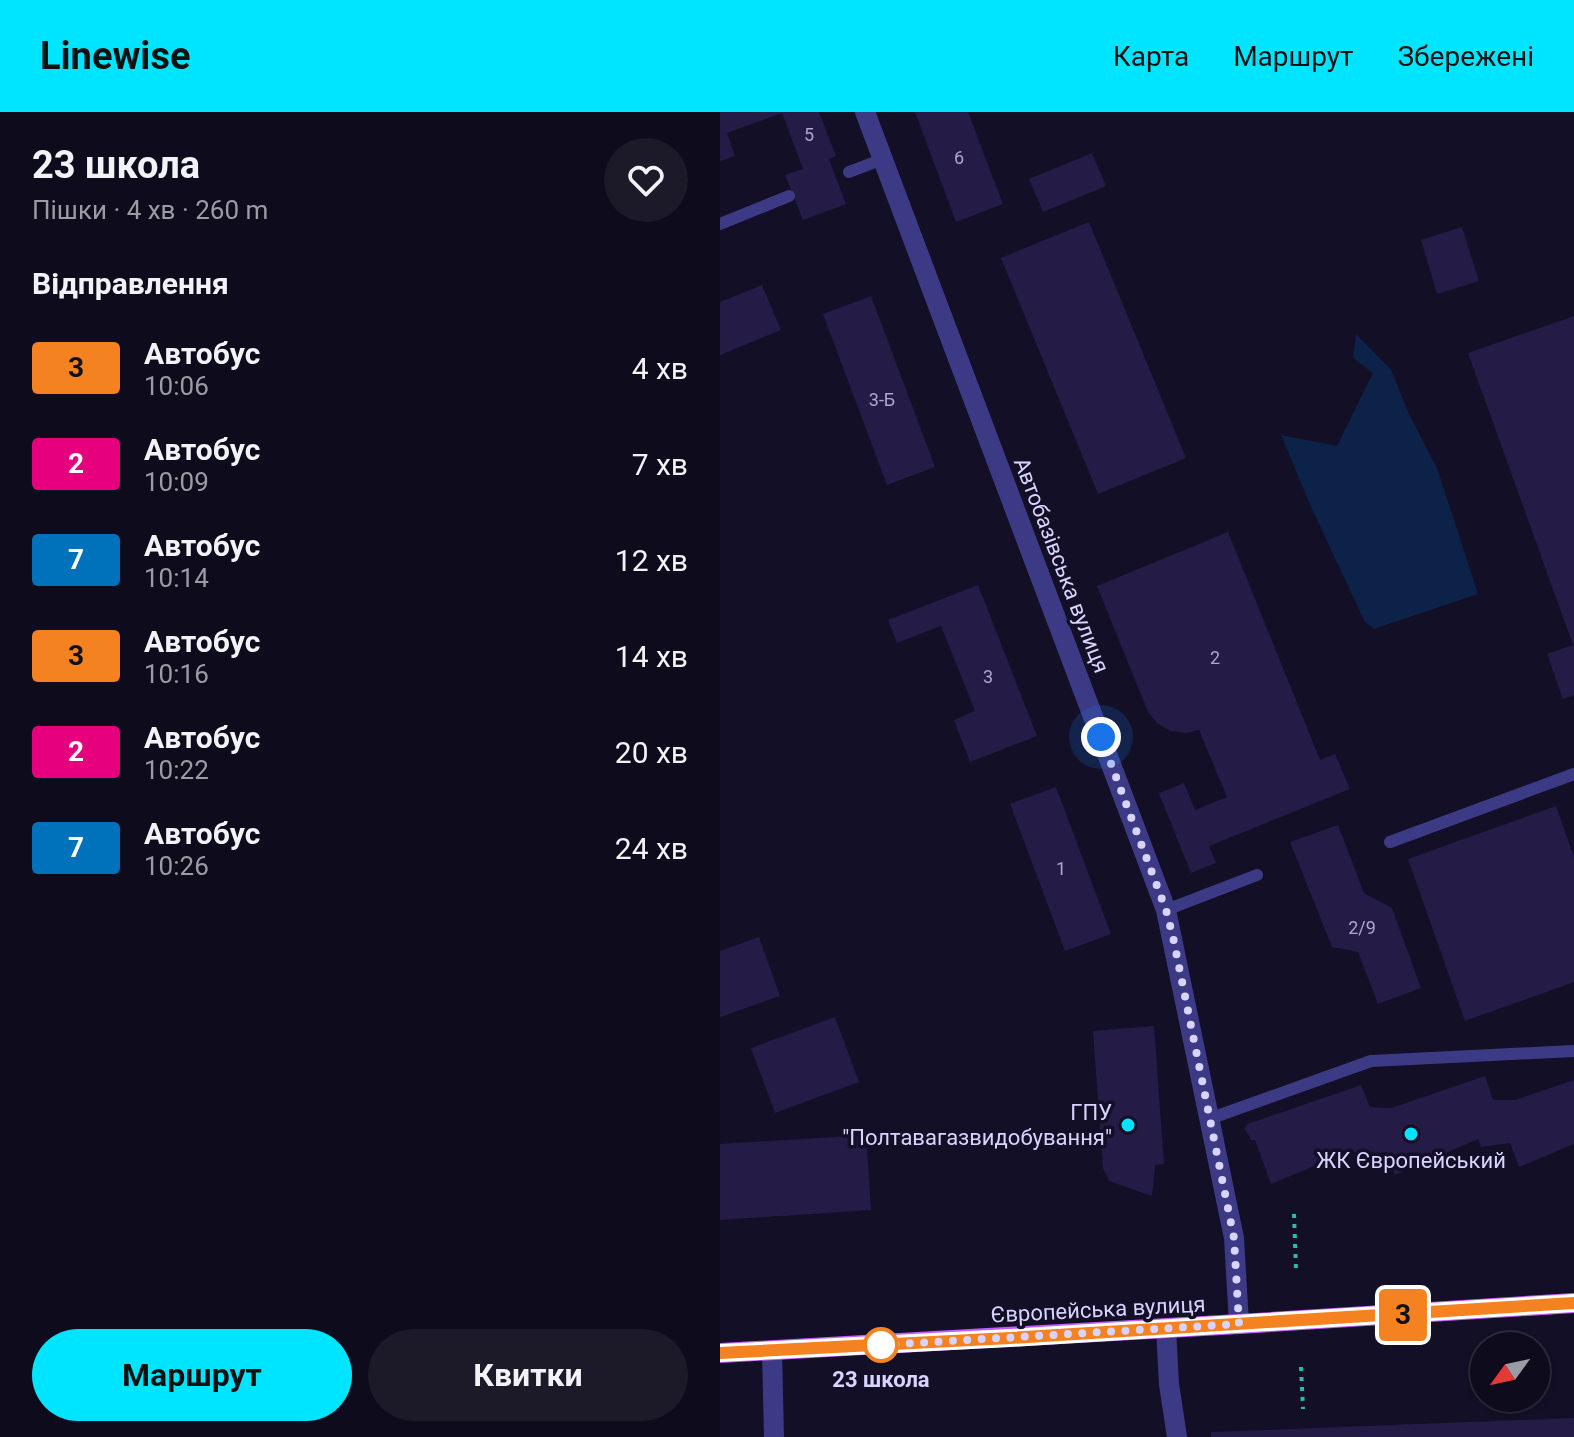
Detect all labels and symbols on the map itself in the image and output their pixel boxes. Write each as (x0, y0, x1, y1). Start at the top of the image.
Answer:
house number: 5 (804, 124, 814, 145)
house number: 6 (954, 147, 964, 168)
house number: 3-Б (869, 389, 895, 410)
street label: Автобазівська вулиця (1009, 454, 1114, 676)
house number: 2 (1210, 647, 1220, 668)
house number: 3 (983, 666, 993, 687)
your location (1081, 717, 1121, 757)
house number: 1 (1056, 858, 1066, 879)
house number: 2/9 (1348, 917, 1376, 938)
place label: ГПУ "Полтавагазвидобування" (842, 1100, 1112, 1150)
marker: ГПУ "Полтавагазвидобування" (1119, 1116, 1137, 1134)
marker: ЖК Європейський (1402, 1125, 1420, 1143)
place label: ЖК Європейський (1316, 1148, 1506, 1173)
line badge: 3 (1377, 1289, 1429, 1341)
street label: Європейська вулиця (990, 1291, 1206, 1328)
marker: 23 школа (864, 1328, 898, 1362)
north arrow (1470, 1332, 1550, 1412)
place label: 23 школа (832, 1367, 930, 1392)

